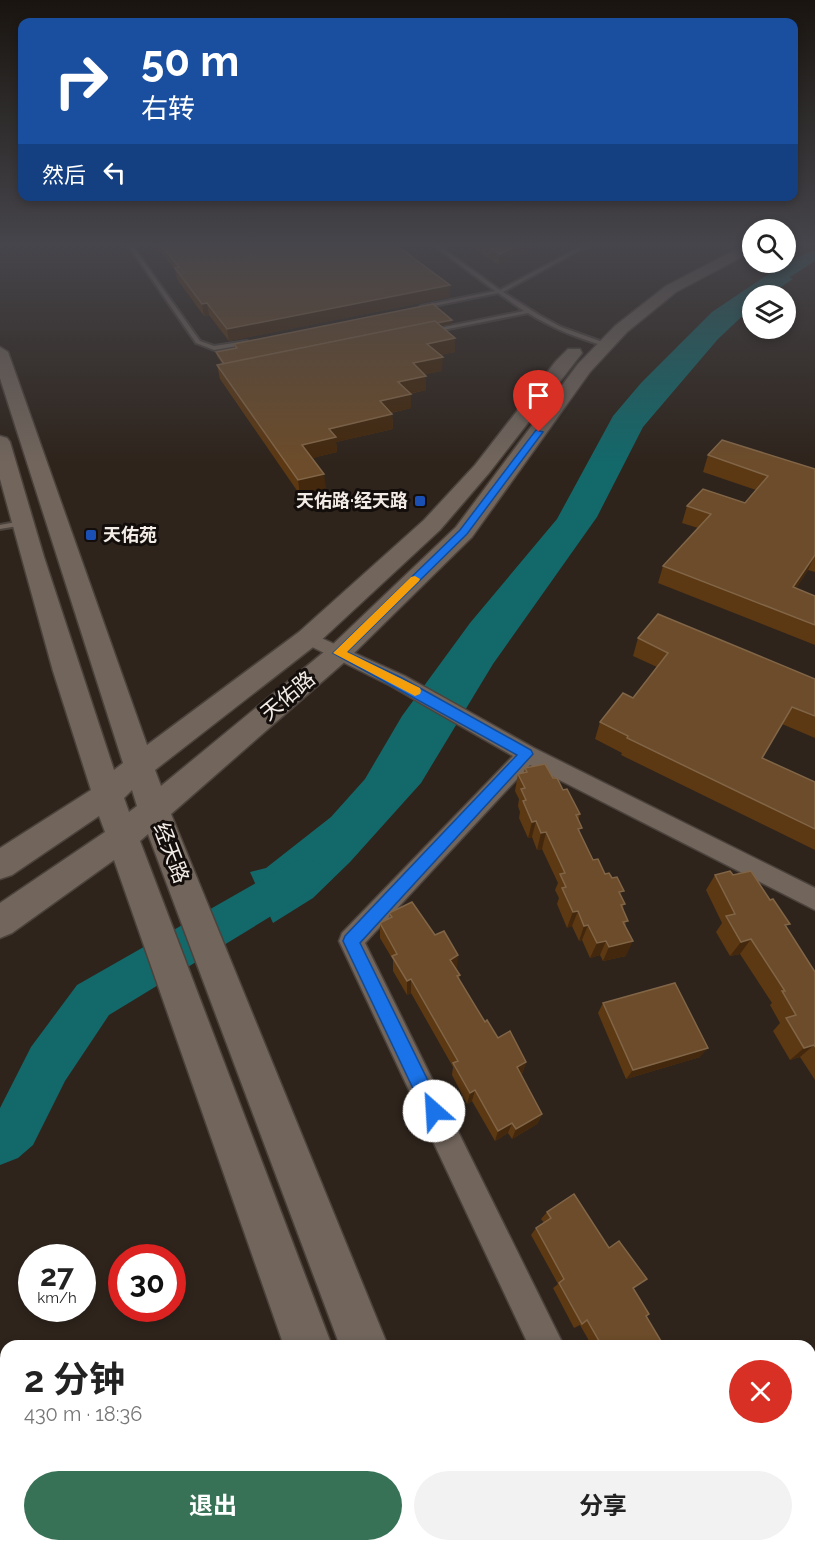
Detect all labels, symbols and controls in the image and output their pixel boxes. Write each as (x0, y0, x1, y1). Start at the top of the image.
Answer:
text: 50 m (141, 37, 239, 86)
icon: right (42, 42, 120, 120)
text: 右转 (141, 93, 195, 124)
icon: left (98, 156, 131, 189)
text: 然后 (42, 162, 86, 188)
map controls (742, 219, 796, 339)
button: search (742, 219, 796, 273)
button: layers (742, 285, 796, 339)
pin (513, 370, 564, 432)
icon: arrive (522, 379, 555, 412)
place label: 天佑路·经天路 (296, 490, 408, 511)
marker: 天佑路·经天路 (413, 494, 427, 508)
place label: 天佑苑 (103, 524, 157, 545)
marker: 天佑苑 (84, 528, 98, 542)
street label: 天佑路 (256, 666, 320, 725)
street label: 经天路 (149, 819, 194, 887)
position arrow (402, 1079, 466, 1143)
speed limit sign: 30 (108, 1244, 186, 1322)
text: 27 (40, 1258, 74, 1293)
text: km/h (37, 1289, 77, 1307)
text: 2 分钟 (24, 1358, 125, 1400)
button: close (729, 1360, 792, 1423)
text: 430 m · 18:36 (24, 1402, 142, 1426)
button: 退出 (24, 1471, 402, 1540)
button: 分享 (414, 1471, 792, 1540)

